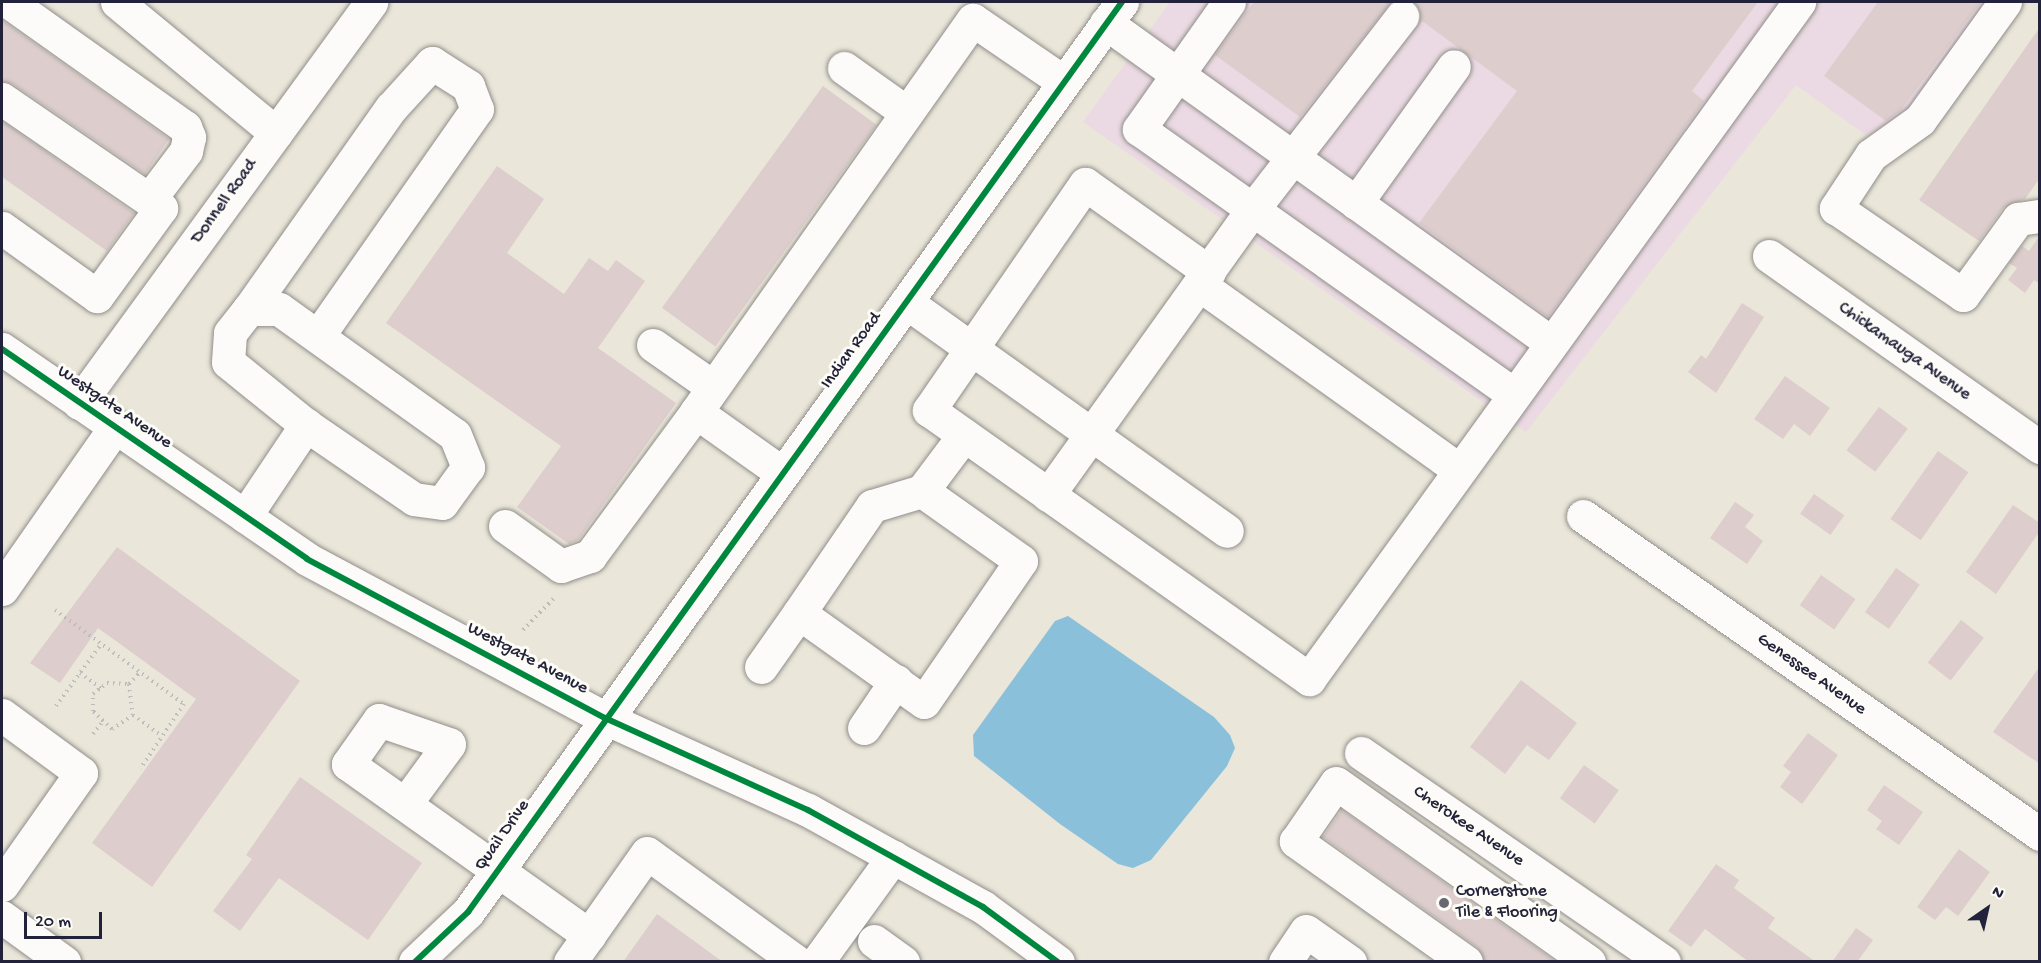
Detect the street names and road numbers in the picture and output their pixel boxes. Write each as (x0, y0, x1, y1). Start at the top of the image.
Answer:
street label: Donnell Road (187, 156, 263, 248)
street label: Chickamauga Avenue (1833, 298, 1975, 406)
street label: Indian Road (817, 308, 887, 394)
street label: Westgate Avenue (52, 362, 176, 454)
street label: Westgate Avenue (463, 618, 591, 700)
street label: Genessee Avenue (1752, 629, 1870, 721)
street label: Cherokee Avenue (1408, 782, 1528, 872)
street label: Quail Drive (471, 796, 535, 876)

